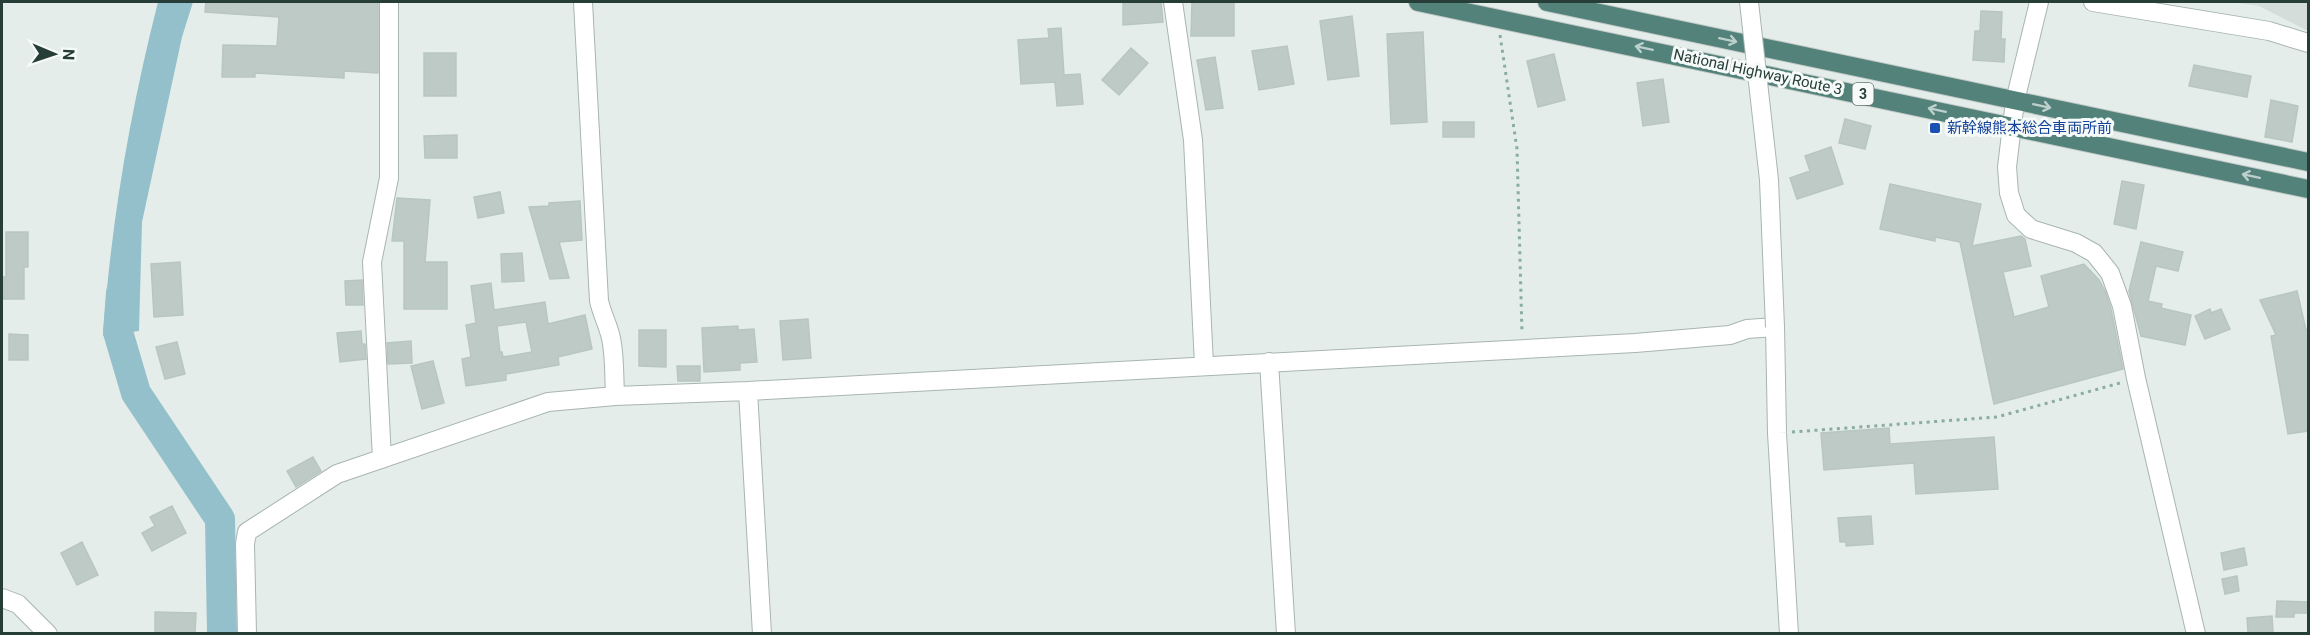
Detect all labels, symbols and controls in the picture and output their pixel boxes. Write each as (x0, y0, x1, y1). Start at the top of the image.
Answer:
north arrow (24, 24, 84, 84)
one-way arrow (1718, 35, 1737, 46)
one-way arrow (1634, 42, 1653, 54)
street label: National Highway Route 3 (1672, 45, 1844, 99)
text: N (59, 49, 78, 60)
road number: 3 (1852, 83, 1874, 105)
one-way arrow (2032, 101, 2051, 112)
one-way arrow (1928, 104, 1948, 115)
place label: 新幹線熊本総合車両所前 (1947, 119, 2112, 137)
marker: 新幹線熊本総合車両所前 (1928, 121, 1942, 135)
one-way arrow (2242, 170, 2261, 182)

